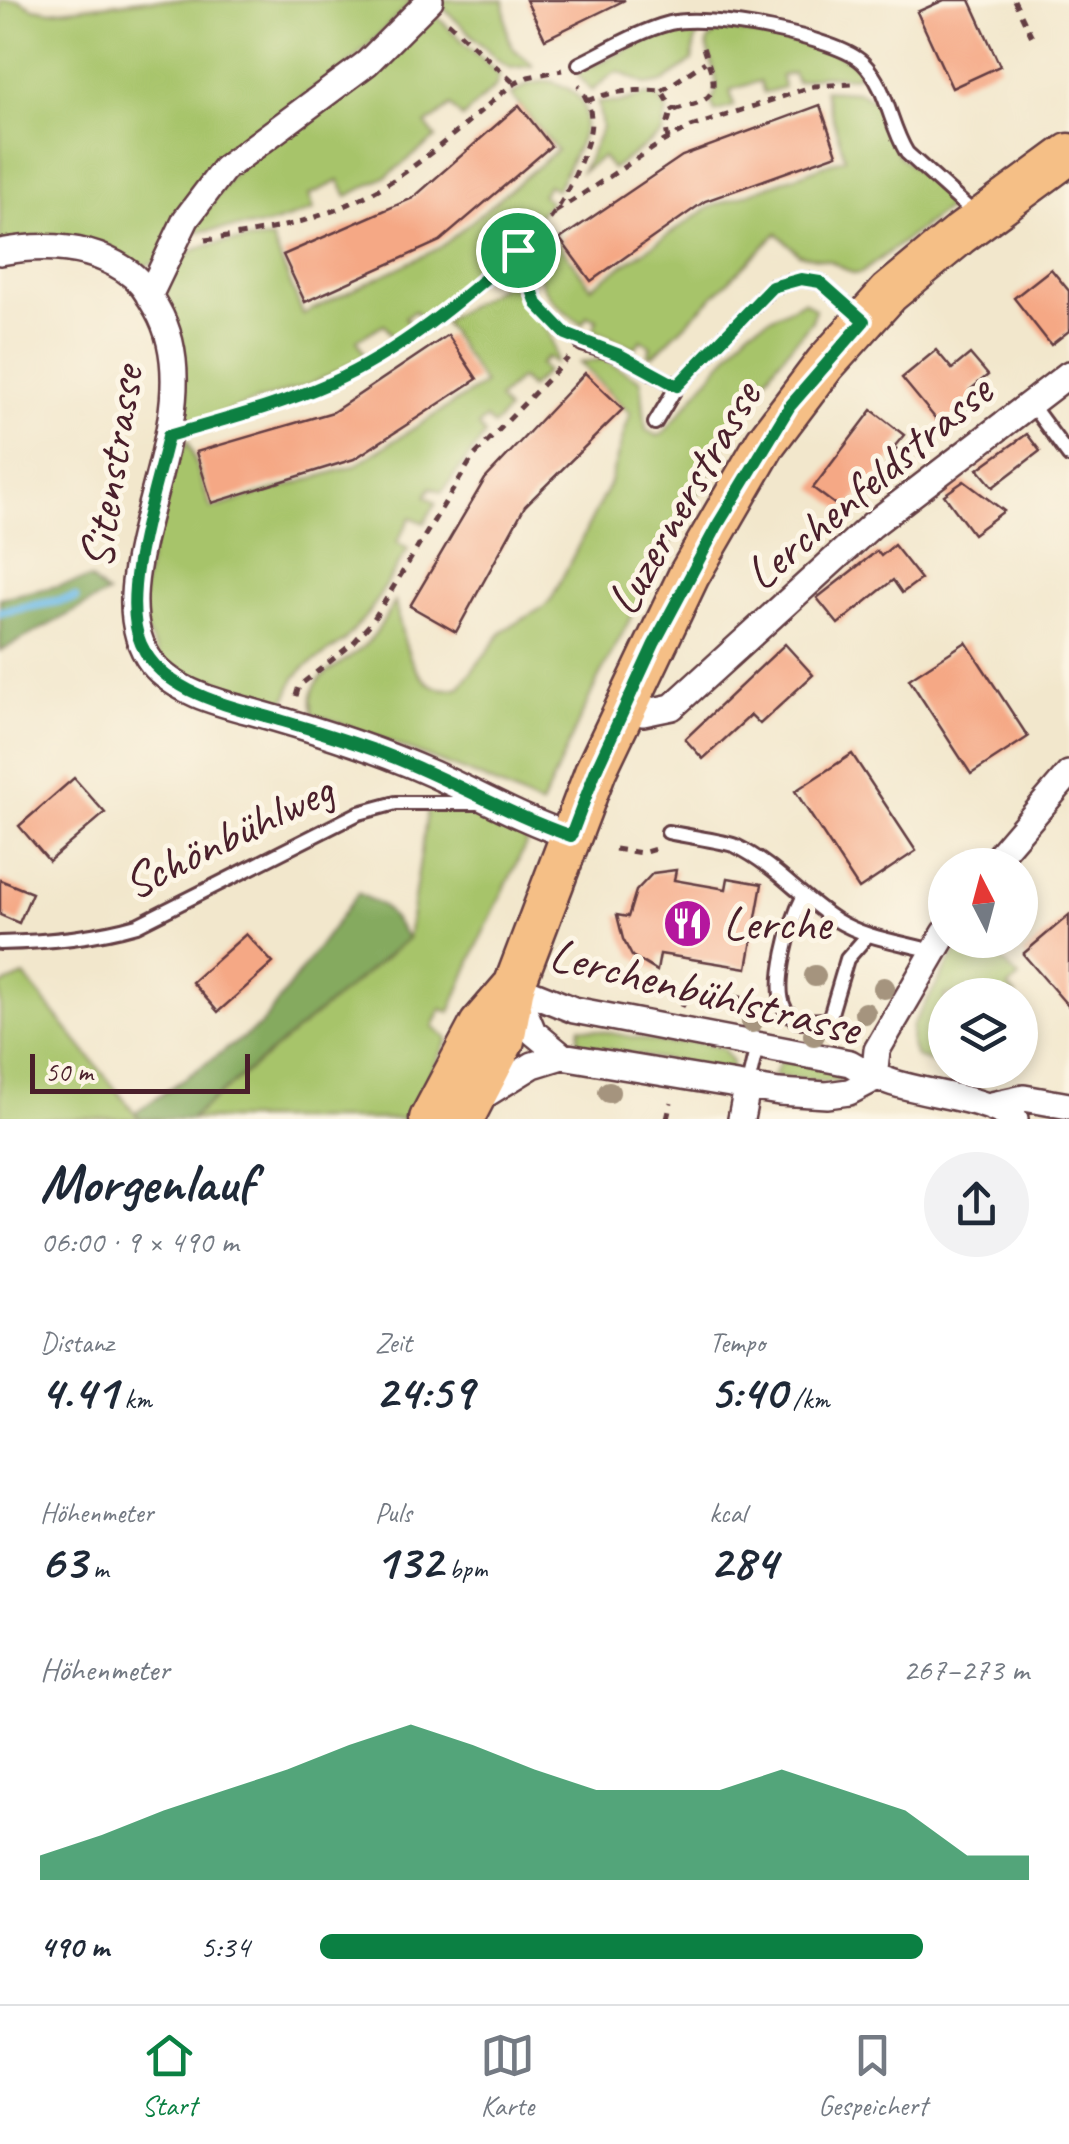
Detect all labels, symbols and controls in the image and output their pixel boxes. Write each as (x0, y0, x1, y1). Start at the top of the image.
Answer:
pin (476, 208, 561, 293)
icon: arrive (491, 223, 546, 278)
street label: Sitenstrasse (65, 358, 157, 572)
street label: Lerchenfeldstrasse (732, 359, 1006, 603)
street label: Luzernerstrasse (592, 368, 775, 625)
street label: Schönbühlweg (113, 759, 345, 913)
north arrow (928, 848, 1038, 958)
map controls (928, 848, 1038, 1088)
place label: Lerche (723, 893, 834, 953)
restaurant icon: Lerche (662, 897, 714, 949)
street label: Lerchenbühlstrasse (544, 924, 869, 1059)
button: layers (928, 978, 1038, 1088)
scale bar (30, 1049, 250, 1094)
text: 50 m (45, 1054, 93, 1089)
text: Morgenlauf (40, 1148, 253, 1218)
button: share (924, 1152, 1029, 1257)
text: 06:00 · 9 × 490 m (40, 1221, 238, 1262)
text: Distanz (40, 1325, 113, 1360)
text: Zeit (375, 1325, 412, 1360)
text: Tempo (709, 1325, 765, 1360)
text: 4.41 (40, 1360, 117, 1423)
text: 24:59 (375, 1360, 473, 1423)
text: 5:40 (709, 1360, 786, 1423)
text: km (117, 1381, 152, 1416)
text: /km (786, 1381, 829, 1416)
text: Höhenmeter (40, 1495, 154, 1530)
text: Puls (375, 1495, 412, 1530)
text: kcal (709, 1495, 746, 1530)
text: 63 (40, 1530, 86, 1593)
text: 132 (375, 1530, 442, 1593)
text: 284 (709, 1530, 777, 1593)
text: m (86, 1551, 109, 1586)
text: bpm (442, 1551, 487, 1586)
text: Höhenmeter (40, 1649, 170, 1690)
text: 267–273 m (903, 1649, 1029, 1690)
text: 490 m (40, 1926, 109, 1967)
text: 5:34 (200, 1926, 250, 1967)
tab: Start (142, 2028, 197, 2123)
tab: Karte (480, 2028, 535, 2123)
tab: Gespeichert (818, 2028, 927, 2123)

